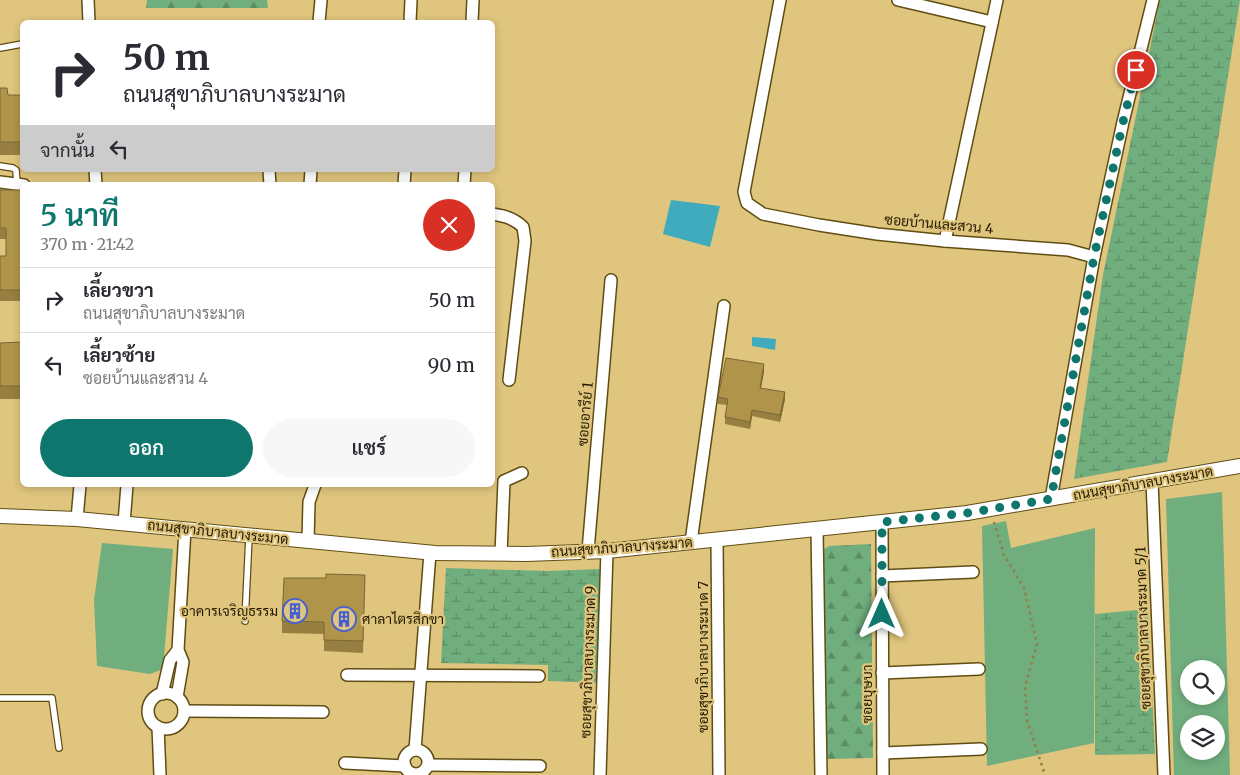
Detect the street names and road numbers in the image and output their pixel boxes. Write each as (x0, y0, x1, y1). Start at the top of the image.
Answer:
street label: ซอยบ้านและสวน 4 (884, 210, 995, 238)
street label: ซอยอารีย์ 1 (573, 381, 597, 447)
street label: ถนนสุขาภิบาลบางระมาด (1072, 462, 1215, 505)
street label: ถนนสุขาภิบาลบางระมาด (146, 516, 289, 549)
street label: ถนนสุขาภิบาลบางระมาด (551, 533, 693, 562)
street label: ซอยสุขาภิบาลบางระมาด 5/1 (1131, 546, 1156, 710)
street label: ซอยสุขาภิบาลบางระมาด 7 (694, 581, 713, 733)
street label: ซอยสุขาภิบาลบางระมาด 9 (576, 585, 601, 739)
street label: ซอยบุษบา (858, 664, 877, 724)

